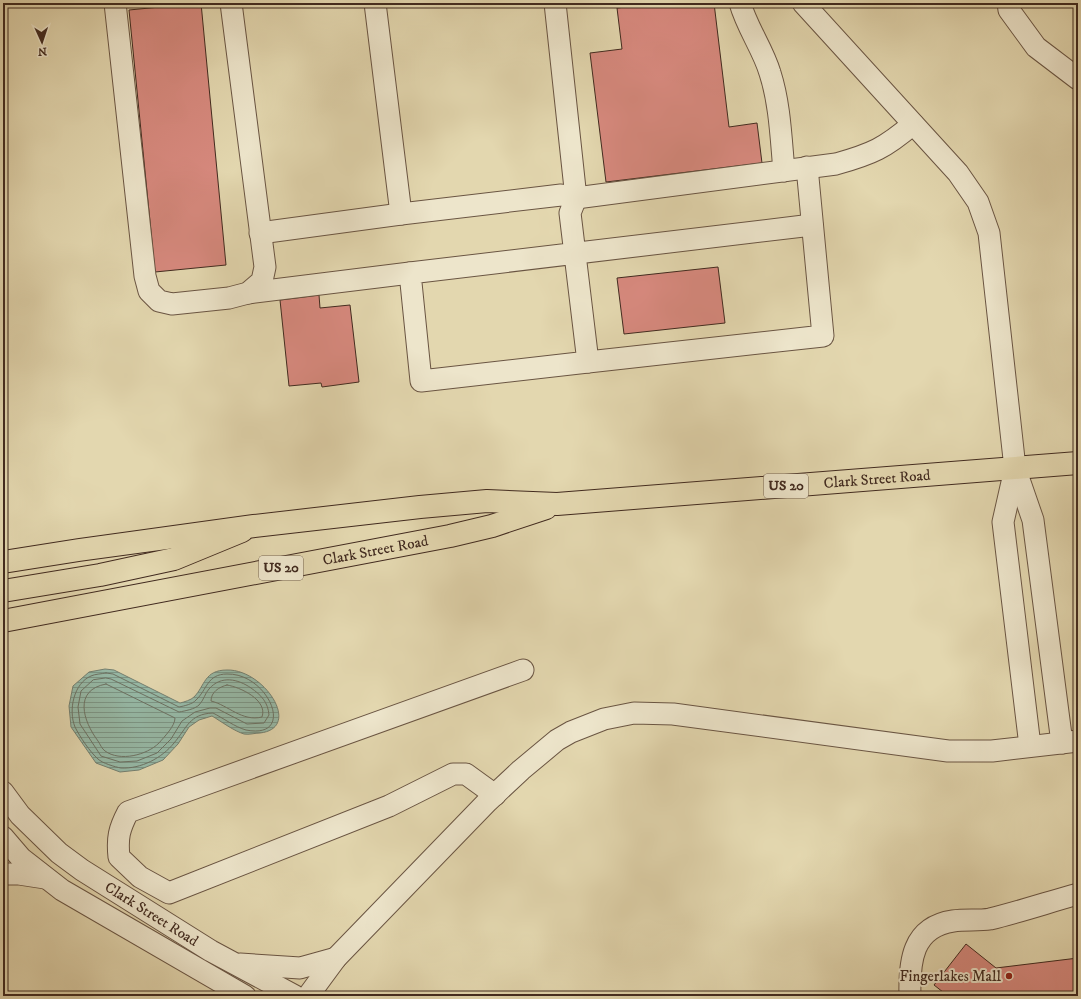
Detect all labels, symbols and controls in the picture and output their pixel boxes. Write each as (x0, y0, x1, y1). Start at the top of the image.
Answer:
north arrow (22, 22, 62, 62)
text: N (38, 44, 47, 58)
street label: Clark Street Road (823, 465, 932, 492)
road number: US 20 (764, 474, 808, 498)
street label: Clark Street Road (321, 531, 430, 570)
road number: US 20 (259, 556, 303, 580)
street label: Clark Street Road (101, 877, 202, 951)
place label: Fingerlakes Mall (899, 967, 1001, 986)
marker: Fingerlakes Mall (1004, 971, 1014, 981)

